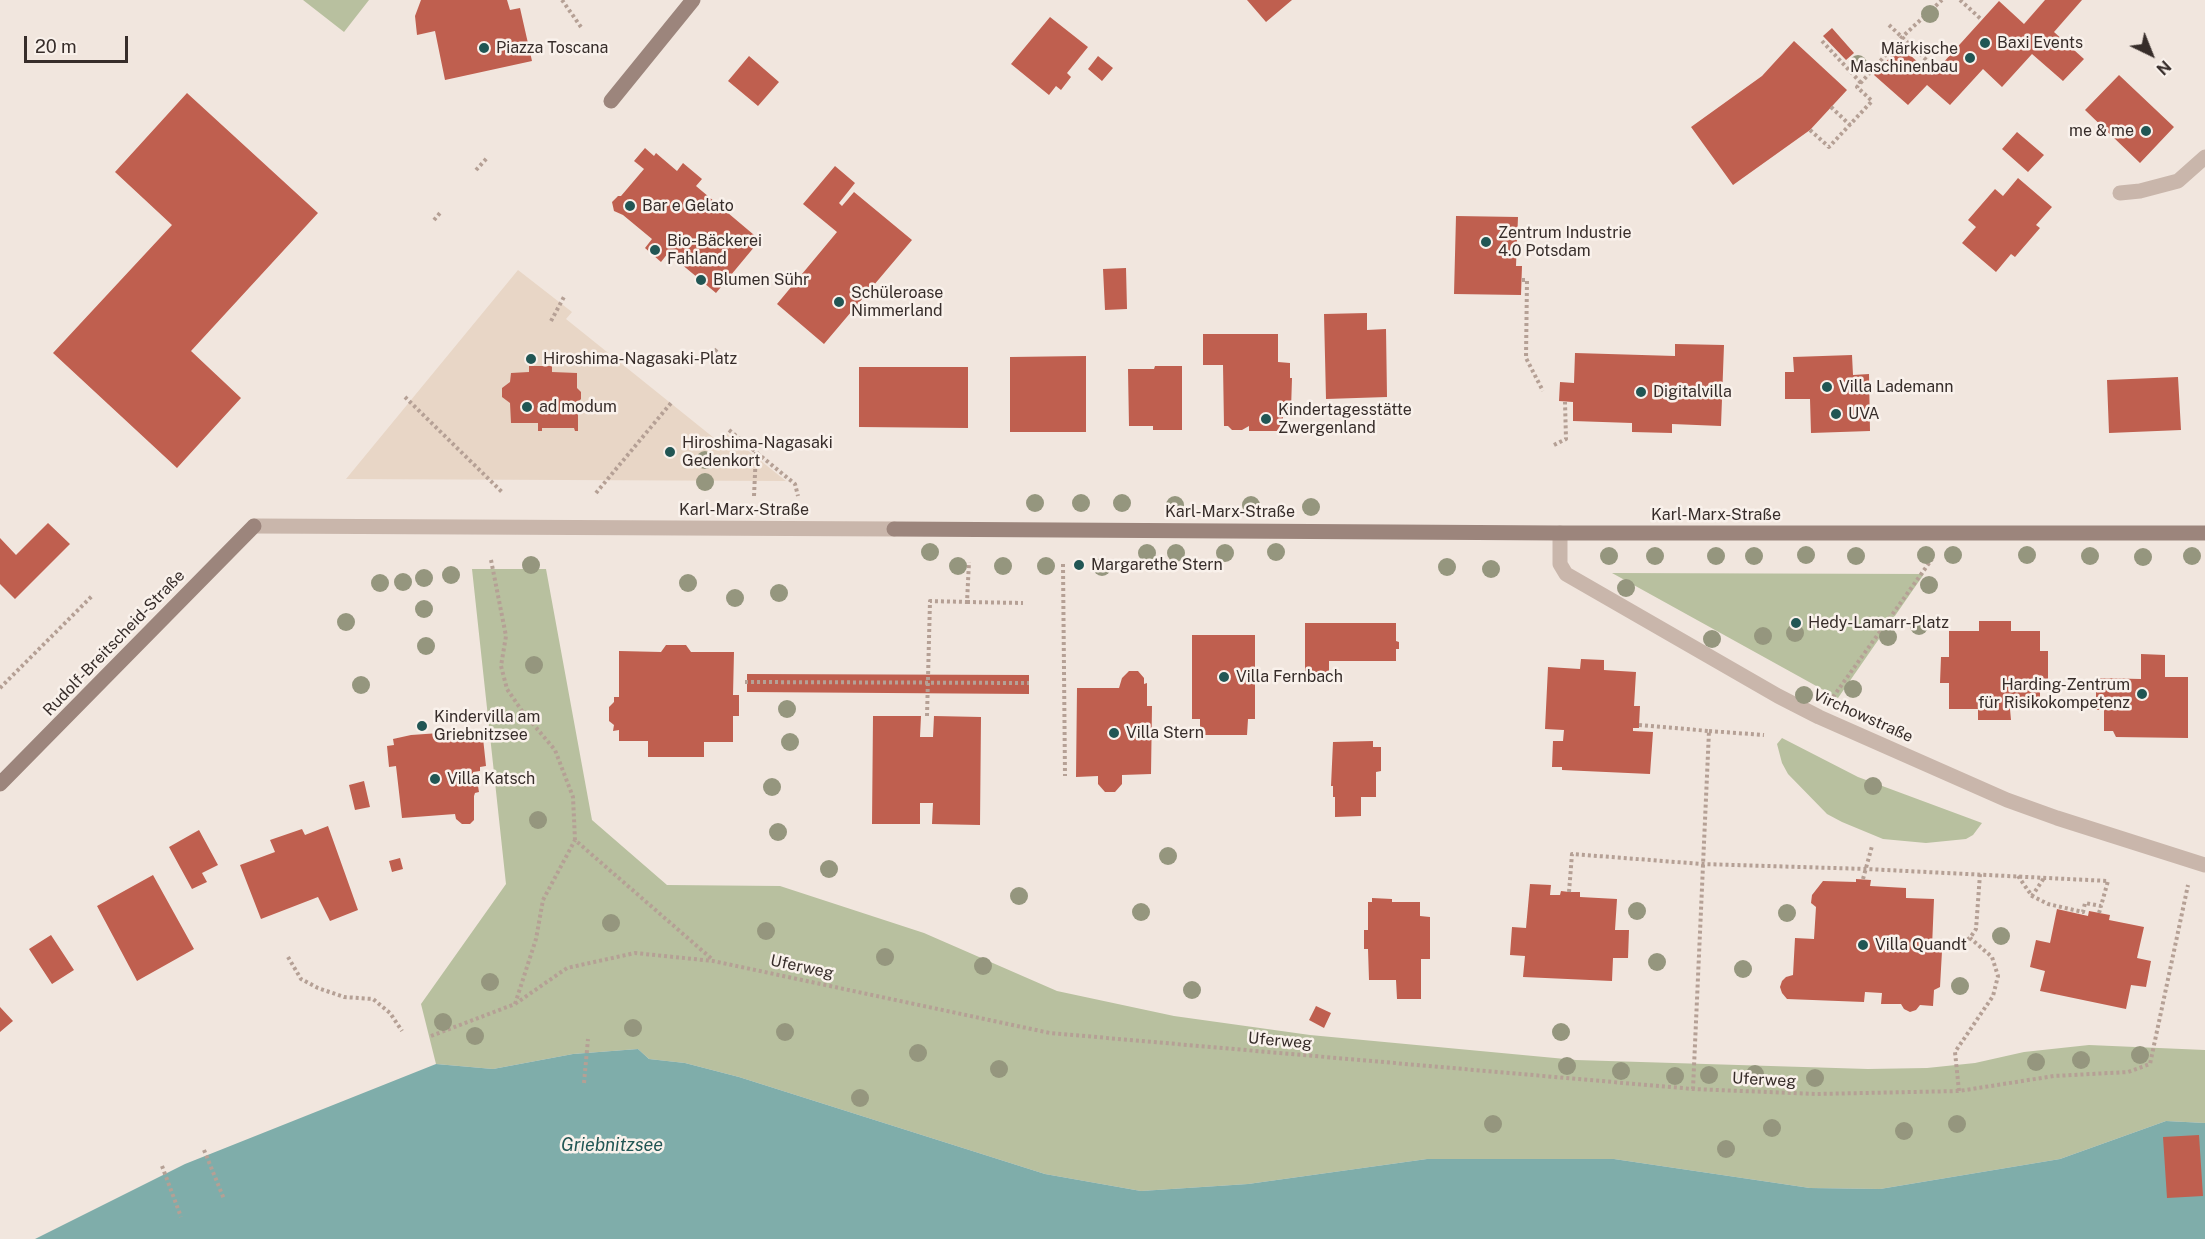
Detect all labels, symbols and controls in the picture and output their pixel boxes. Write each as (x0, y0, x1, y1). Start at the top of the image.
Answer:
scale bar (27, 24, 130, 62)
north arrow (2121, 24, 2181, 84)
place label: Baxi Events (1997, 33, 2083, 53)
text: 20 m (35, 36, 77, 57)
marker: Baxi Events (1978, 36, 1992, 50)
place label: Piazza Toscana (496, 38, 608, 58)
place label: Märkische Maschinenbau (1850, 39, 1958, 77)
marker: Piazza Toscana (477, 41, 491, 55)
marker: Märkische Maschinenbau (1963, 51, 1977, 65)
text: N (2153, 56, 2175, 79)
place label: me & me (2069, 121, 2134, 141)
marker: me & me (2139, 124, 2153, 138)
place label: Bar e Gelato (642, 196, 734, 216)
marker: Bar e Gelato (623, 199, 637, 213)
place label: Zentrum Industrie 4.0 Potsdam (1498, 223, 1632, 261)
place label: Bio-Bäckerei Fahland (667, 231, 762, 269)
marker: Zentrum Industrie 4.0 Potsdam (1479, 235, 1493, 249)
marker: Bio-Bäckerei Fahland (648, 243, 662, 257)
place label: Blumen Sühr (713, 270, 809, 290)
marker: Blumen Sühr (694, 273, 708, 287)
place label: Schüleroase Nimmerland (851, 283, 943, 321)
marker: Schüleroase Nimmerland (832, 295, 846, 309)
place label: Hiroshima-Nagasaki-Platz (543, 349, 737, 369)
marker: Hiroshima-Nagasaki-Platz (524, 352, 538, 366)
place label: Villa Lademann (1839, 377, 1953, 397)
marker: Villa Lademann (1820, 380, 1834, 394)
place label: Digitalvilla (1653, 382, 1732, 402)
marker: Digitalvilla (1634, 385, 1648, 399)
place label: ad modum (539, 397, 617, 417)
marker: ad modum (520, 400, 534, 414)
place label: Kindertagesstätte Zwergenland (1278, 400, 1412, 438)
place label: UVA (1848, 404, 1880, 424)
marker: UVA (1829, 407, 1843, 421)
marker: Kindertagesstätte Zwergenland (1259, 412, 1273, 426)
place label: Hiroshima-Nagasaki Gedenkort (682, 433, 833, 471)
marker: Hiroshima-Nagasaki Gedenkort (663, 445, 677, 459)
street label: Karl-Marx-Straße (679, 500, 809, 520)
street label: Karl-Marx-Straße (1165, 502, 1295, 522)
street label: Karl-Marx-Straße (1651, 505, 1781, 525)
place label: Margarethe Stern (1091, 555, 1223, 575)
marker: Margarethe Stern (1072, 558, 1086, 572)
street label: Rudolf-Breitscheid-Straße (39, 566, 189, 720)
place label: Hedy-Lamarr-Platz (1808, 613, 1949, 633)
marker: Hedy-Lamarr-Platz (1789, 616, 1803, 630)
place label: Villa Fernbach (1236, 667, 1343, 687)
marker: Villa Fernbach (1217, 670, 1231, 684)
place label: Harding-Zentrum für Risikokompetenz (1978, 675, 2130, 713)
street label: Virchowstraße (1810, 685, 1916, 747)
marker: Harding-Zentrum für Risikokompetenz (2135, 687, 2149, 701)
place label: Kindervilla am Griebnitzsee (434, 707, 540, 745)
marker: Kindervilla am Griebnitzsee (415, 719, 429, 733)
place label: Villa Stern (1126, 723, 1204, 743)
marker: Villa Stern (1107, 726, 1121, 740)
place label: Villa Katsch (447, 769, 535, 789)
marker: Villa Katsch (428, 772, 442, 786)
place label: Villa Quandt (1875, 935, 1967, 955)
marker: Villa Quandt (1856, 938, 1870, 952)
street label: Uferweg (769, 951, 835, 983)
street label: Uferweg (1247, 1029, 1313, 1053)
street label: Uferweg (1731, 1069, 1797, 1091)
water label: Griebnitzsee (561, 1134, 663, 1156)

